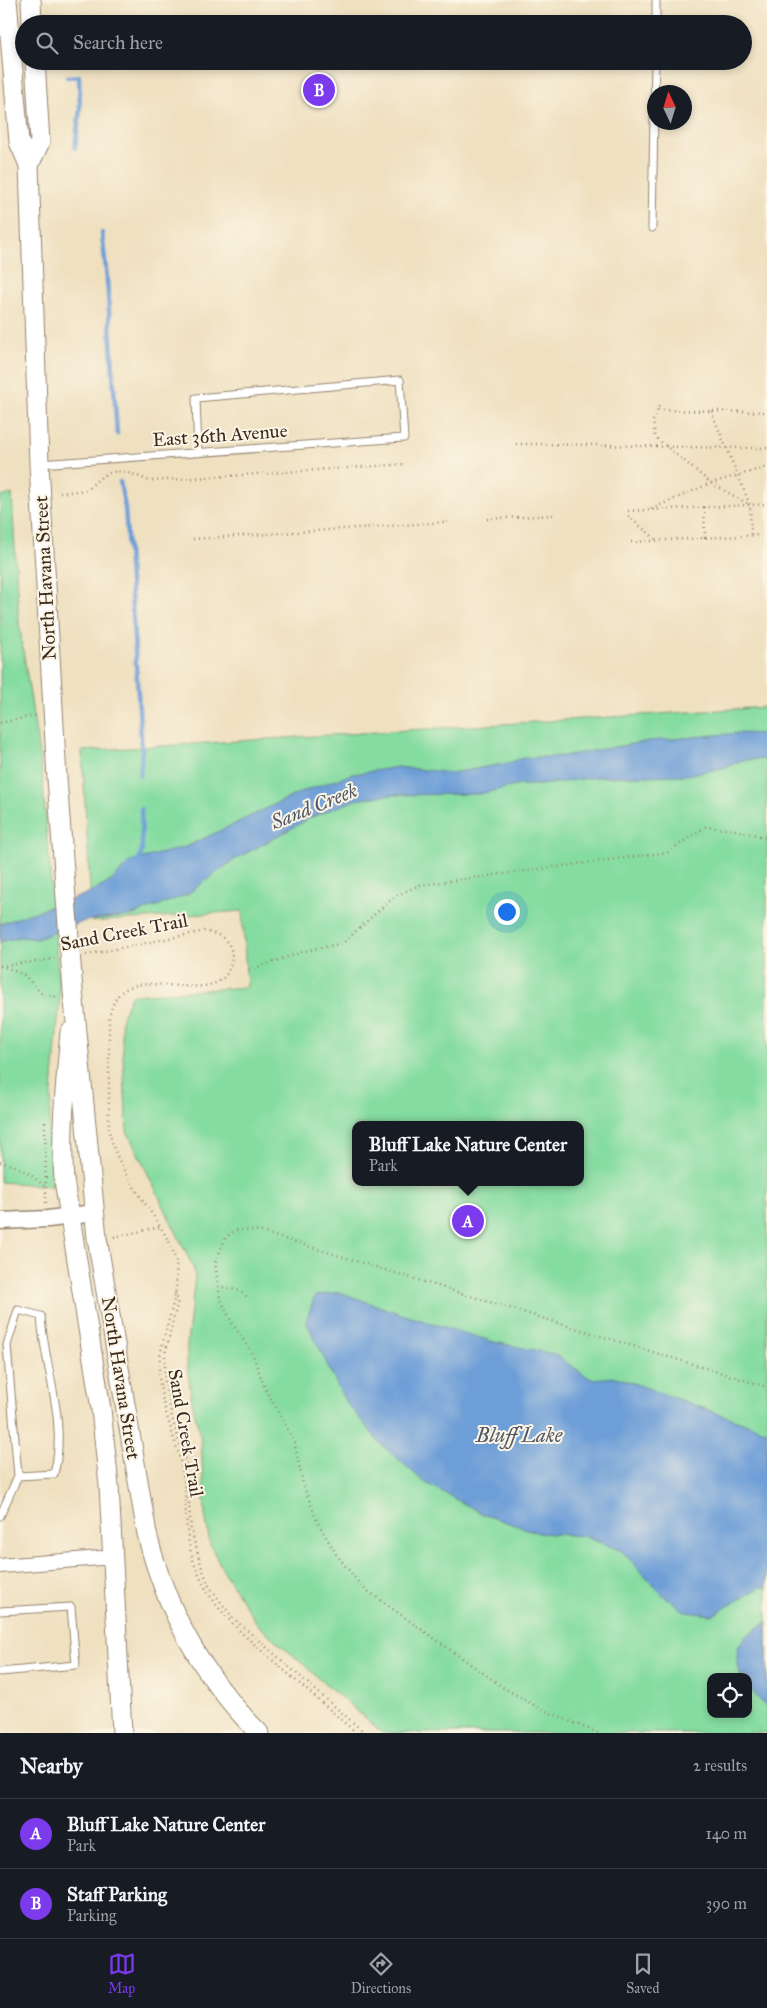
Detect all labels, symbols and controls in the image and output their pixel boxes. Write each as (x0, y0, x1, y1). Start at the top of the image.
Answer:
search box (15, 15, 752, 70)
icon: search (33, 29, 61, 57)
text: Search here (73, 31, 163, 54)
pin: B (303, 71, 335, 109)
north arrow (647, 85, 692, 130)
street label: East 36th Avenue (152, 419, 288, 451)
street label: North Havana Street (29, 495, 61, 661)
water label: Sand Creek (266, 778, 361, 835)
your location (494, 899, 520, 925)
street label: Sand Creek Trail (58, 908, 191, 956)
popup (352, 1121, 584, 1186)
text: Bluff Lake Nature Center (369, 1133, 567, 1156)
text: Park (369, 1156, 398, 1175)
pin: A (452, 1202, 484, 1240)
street label: North Havana Street (97, 1295, 145, 1462)
street label: Sand Creek Trail (163, 1367, 209, 1500)
water label: Bluff Lake (475, 1423, 563, 1450)
map controls (707, 1673, 752, 1718)
button: locate (707, 1673, 752, 1718)
text: Nearby (20, 1753, 83, 1779)
text: 2 results (693, 1756, 747, 1775)
text: Bluff Lake Nature Center (67, 1813, 265, 1836)
text: A (31, 1824, 41, 1843)
text: 140 m (706, 1824, 747, 1843)
text: Park (67, 1836, 96, 1855)
text: Staff Parking (67, 1883, 167, 1906)
text: B (31, 1894, 41, 1913)
text: 390 m (706, 1894, 747, 1913)
text: Parking (67, 1906, 116, 1925)
tab: Map (108, 1950, 136, 1997)
tab: Directions (351, 1950, 411, 1997)
tab: Saved (626, 1950, 659, 1997)

